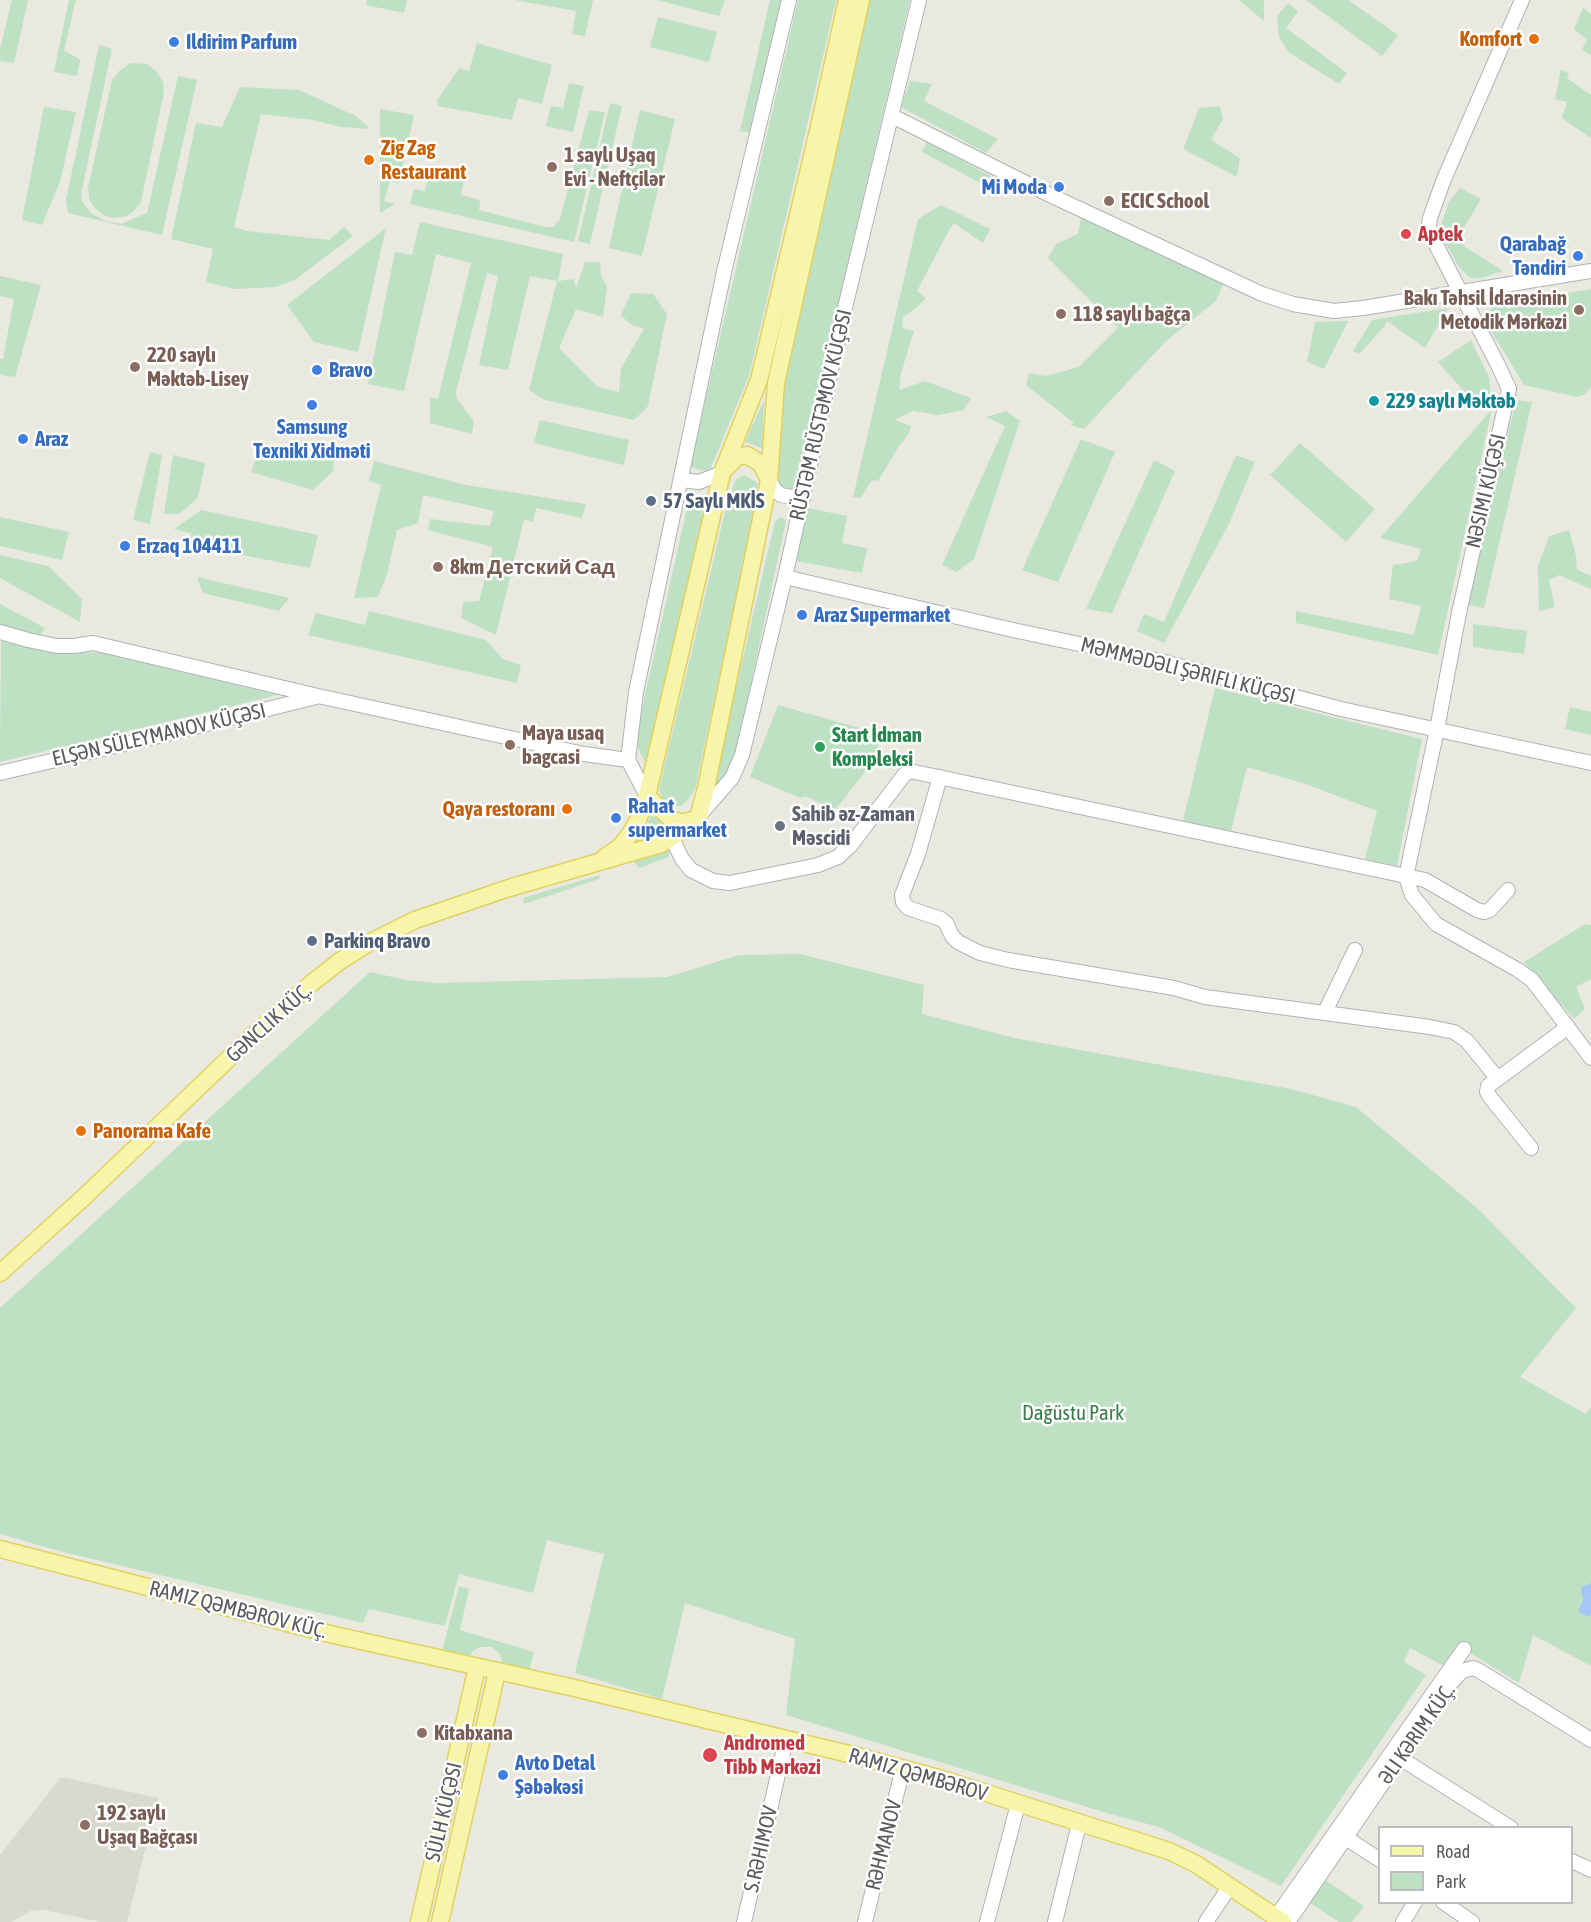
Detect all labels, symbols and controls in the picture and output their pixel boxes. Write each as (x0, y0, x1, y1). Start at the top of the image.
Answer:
place label: Komfort (1459, 26, 1522, 52)
place label: Ildirim Parfum (186, 29, 297, 55)
marker: Komfort (1527, 32, 1541, 46)
marker: Ildirim Parfum (167, 35, 181, 49)
place label: Zig Zag Restaurant (381, 135, 466, 185)
place label: 1 saylı Uşaq Evi - Neftçilər (564, 142, 665, 192)
marker: Zig Zag Restaurant (362, 153, 376, 167)
marker: 1 saylı Uşaq Evi - Neftçilər (545, 160, 559, 174)
place label: Mi Moda (982, 174, 1047, 200)
marker: Mi Moda (1052, 180, 1066, 194)
place label: ECIC School (1121, 188, 1209, 214)
marker: ECIC School (1102, 194, 1116, 208)
place label: Aptek (1418, 221, 1463, 247)
marker: Aptek (1399, 227, 1413, 241)
place label: Qarabağ Təndiri (1500, 231, 1566, 281)
marker: Qarabağ Təndiri (1571, 249, 1585, 263)
place label: Bakı Təhsil İdarəsinin Metodik Mərkəzi (1404, 285, 1567, 335)
place label: 118 saylı bağça (1073, 301, 1190, 327)
marker: Bakı Təhsil İdarəsinin Metodik Mərkəzi (1572, 303, 1586, 317)
street label: RÜSTƏM RÜSTƏMOV KÜÇƏSI (784, 307, 858, 523)
marker: 118 saylı bağça (1054, 307, 1068, 321)
place label: 220 saylı Məktəb-Lisey (147, 342, 249, 392)
place label: Bravo (329, 357, 373, 383)
marker: 220 saylı Məktəb-Lisey (128, 360, 142, 374)
marker: Bravo (310, 363, 324, 377)
place label: 229 saylı Məktəb (1386, 388, 1516, 414)
marker: 229 saylı Məktəb (1367, 394, 1381, 408)
marker: Samsung Texniki Xidməti (305, 398, 319, 412)
place label: Samsung Texniki Xidməti (253, 414, 371, 464)
place label: Araz (35, 426, 68, 452)
street label: NƏSIMI KÜÇƏSI (1461, 431, 1511, 551)
marker: Araz (16, 432, 30, 446)
place label: 57 Saylı MKİS (663, 488, 765, 514)
marker: 57 Saylı MKİS (644, 494, 658, 508)
place label: Erzaq 104411 (137, 533, 242, 559)
marker: Erzaq 104411 (118, 539, 132, 553)
place label: 8km Детский Сад (450, 554, 615, 580)
marker: 8km Детский Сад (431, 560, 445, 574)
place label: Araz Supermarket (814, 602, 950, 628)
marker: Araz Supermarket (795, 608, 809, 622)
street label: MƏMMƏDƏLI ŞƏRIFLI KÜÇƏSI (1078, 632, 1298, 710)
street label: ELŞƏN SÜLEYMANOV KÜÇƏSI (50, 698, 268, 772)
place label: Maya usaq bagcasi (522, 720, 604, 770)
place label: Start İdman Kompleksi (832, 722, 922, 772)
marker: Maya usaq bagcasi (503, 738, 517, 752)
marker: Start İdman Kompleksi (813, 740, 827, 754)
place label: Rahat supermarket (628, 793, 727, 843)
place label: Qaya restoranı (442, 796, 555, 822)
place label: Sahib əz-Zaman Məscidi (792, 801, 915, 851)
marker: Qaya restoranı (560, 802, 574, 816)
marker: Rahat supermarket (609, 811, 623, 825)
marker: Sahib əz-Zaman Məscidi (773, 819, 787, 833)
place label: Parkinq Bravo (324, 928, 431, 954)
marker: Parkinq Bravo (305, 934, 319, 948)
street label: GƏNCLIK KÜÇ. (221, 978, 317, 1068)
place label: Panorama Kafe (93, 1118, 211, 1144)
marker: Panorama Kafe (74, 1124, 88, 1138)
park label: Dağüstu Park (1022, 1400, 1124, 1426)
street label: RAMIZ QƏMBƏROV KÜÇ. (147, 1576, 329, 1644)
street label: ƏLI KƏRIM KÜÇ. (1373, 1679, 1461, 1789)
place label: Kitabxana (434, 1720, 513, 1746)
marker: Kitabxana (415, 1726, 429, 1740)
place label: Andromed Tibb Mərkəzi (724, 1730, 821, 1780)
street label: RAMIZ QƏMBƏROV (846, 1743, 990, 1807)
marker: Andromed Tibb Mərkəzi (701, 1746, 719, 1764)
place label: Avto Detal Şəbəkəsi (515, 1750, 595, 1800)
street label: SÜLH KÜÇƏSI (420, 1760, 468, 1864)
marker: Avto Detal Şəbəkəsi (496, 1768, 510, 1782)
street label: RƏHMANOV (861, 1797, 907, 1893)
place label: 192 saylı Uşaq Bağçası (97, 1800, 198, 1850)
street label: S.RƏHIMOV (739, 1803, 783, 1895)
marker: 192 saylı Uşaq Bağçası (78, 1818, 92, 1832)
legend (1378, 1826, 1573, 1904)
text: Road (1436, 1841, 1470, 1862)
text: Park (1436, 1871, 1466, 1892)

